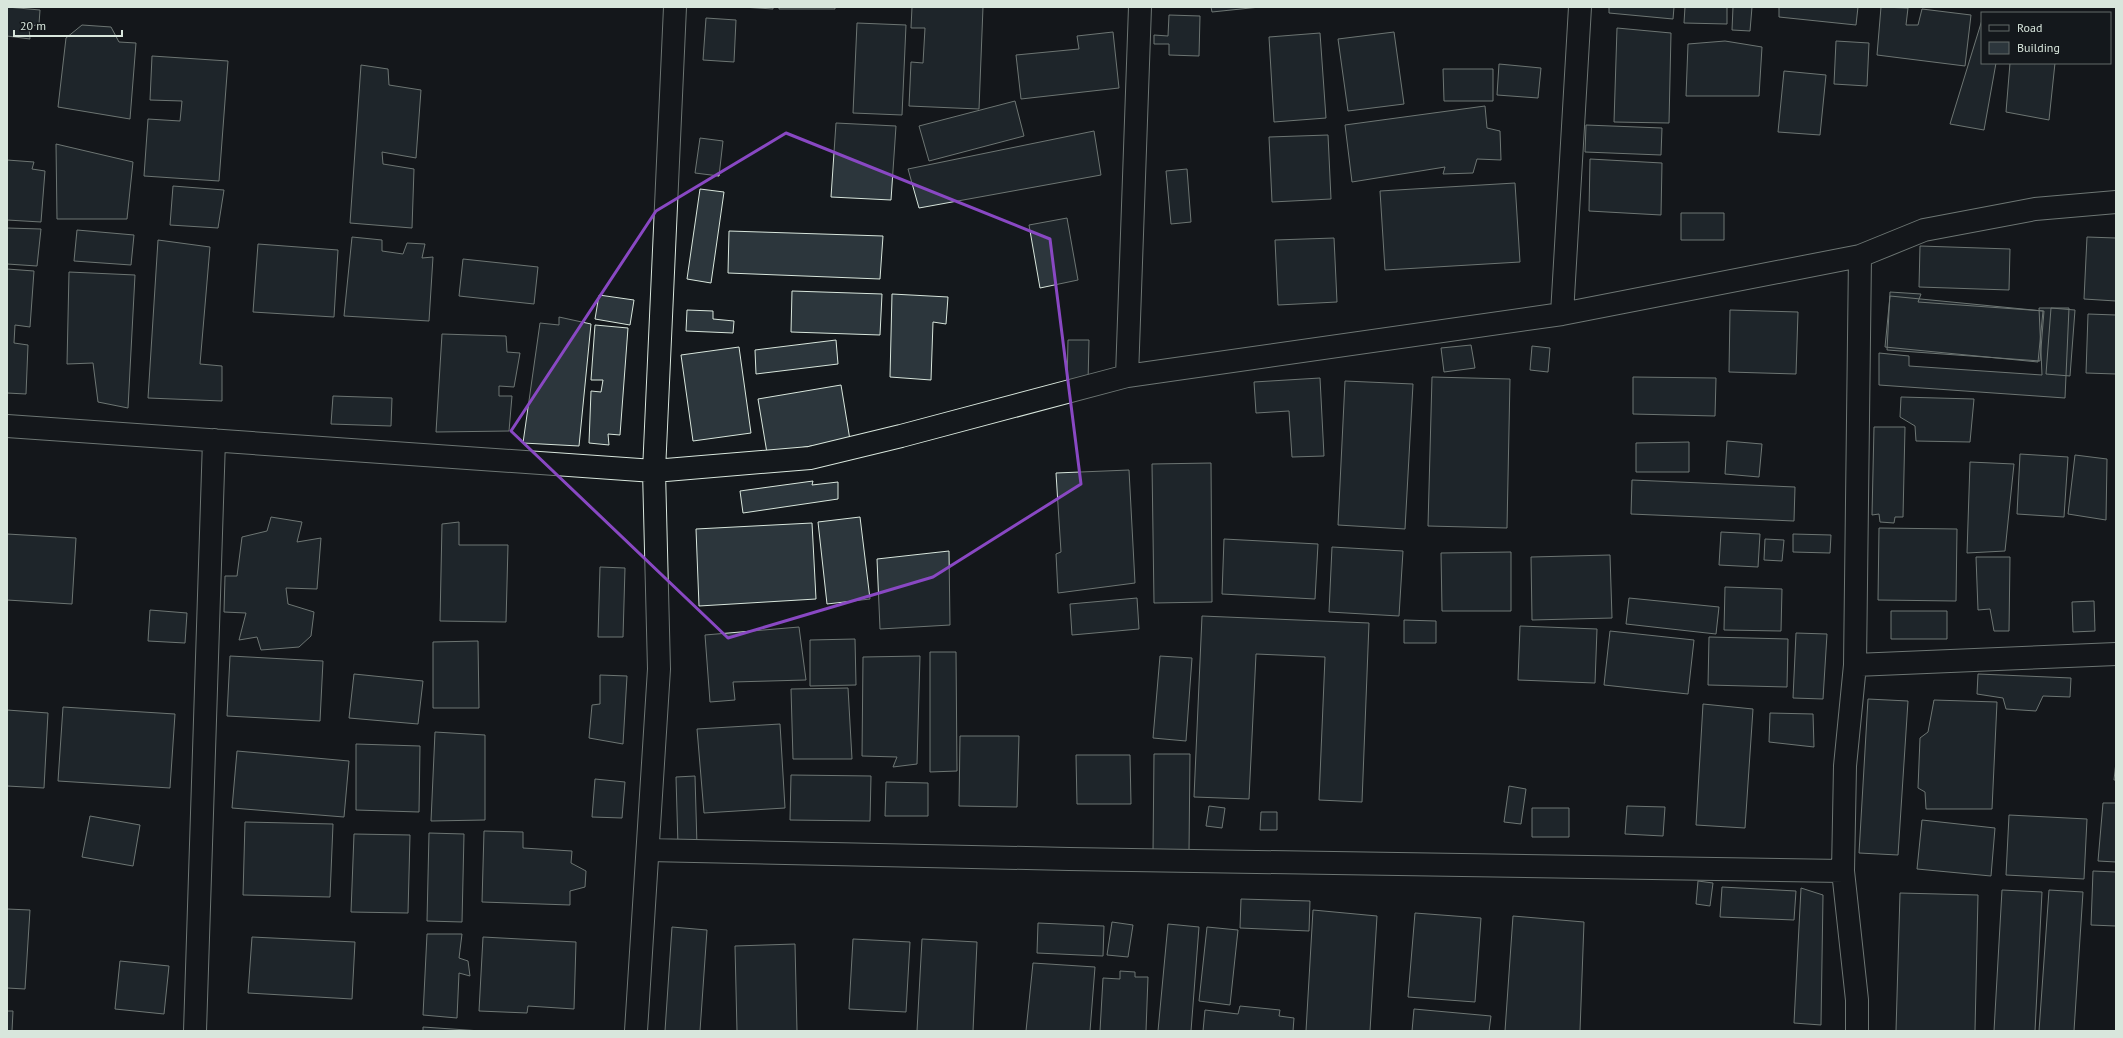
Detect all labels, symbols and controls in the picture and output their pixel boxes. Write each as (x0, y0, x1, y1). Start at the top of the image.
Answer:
scale bar (14, 12, 122, 38)
legend (1981, 12, 2111, 64)
text: 20 m (20, 18, 46, 33)
text: Road (2017, 20, 2042, 35)
text: Building (2017, 40, 2060, 55)

